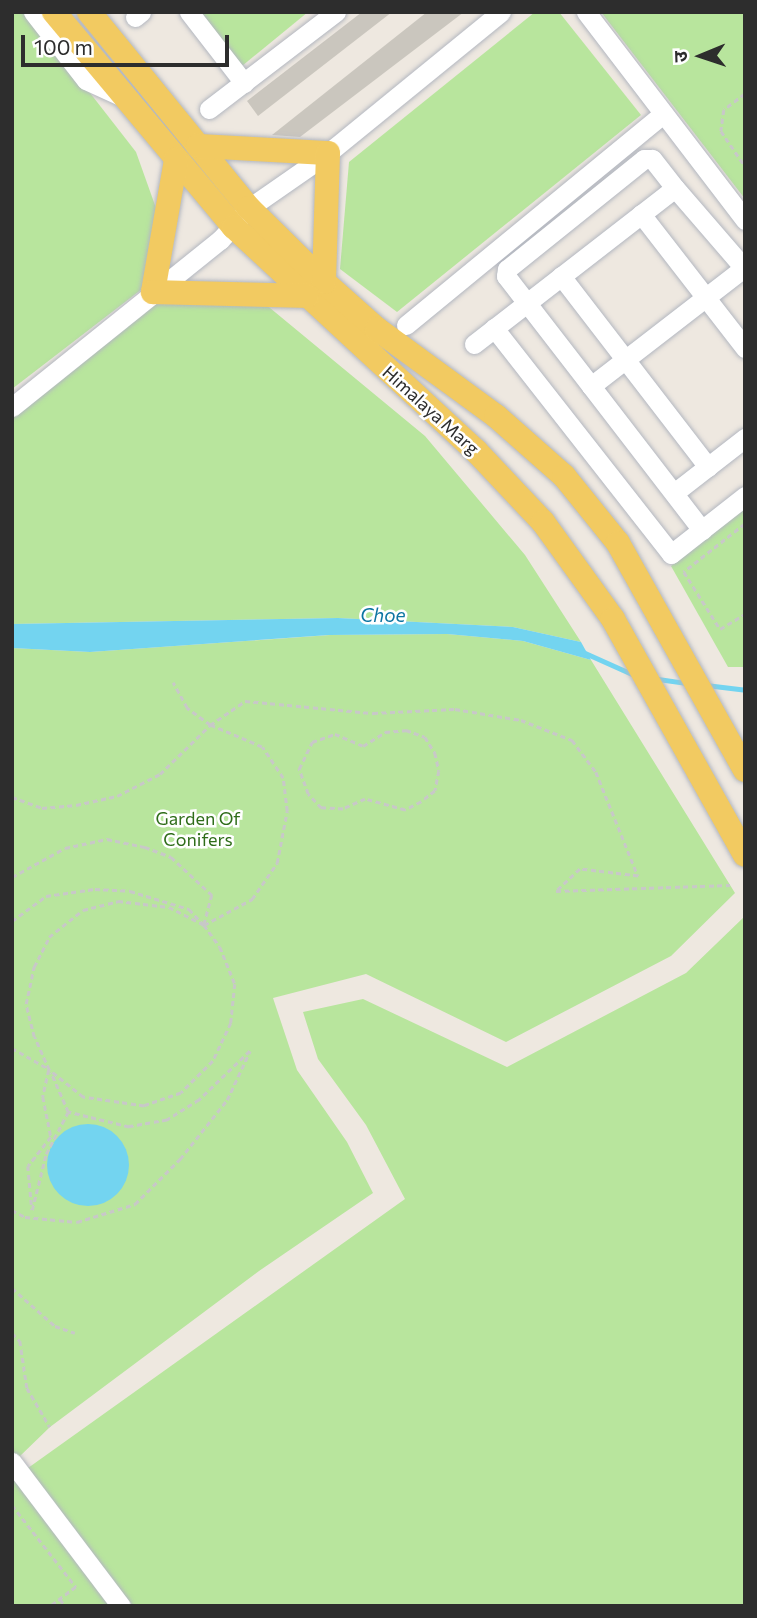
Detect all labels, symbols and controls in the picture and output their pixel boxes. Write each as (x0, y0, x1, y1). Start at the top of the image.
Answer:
scale bar (24, 21, 233, 65)
north arrow (666, 21, 736, 91)
text: 100 m (34, 34, 93, 59)
text: उ (668, 51, 691, 63)
street label: Himalaya Marg (378, 361, 484, 459)
water label: Choe (360, 604, 406, 626)
park label: Garden Of Conifers (156, 808, 240, 850)

